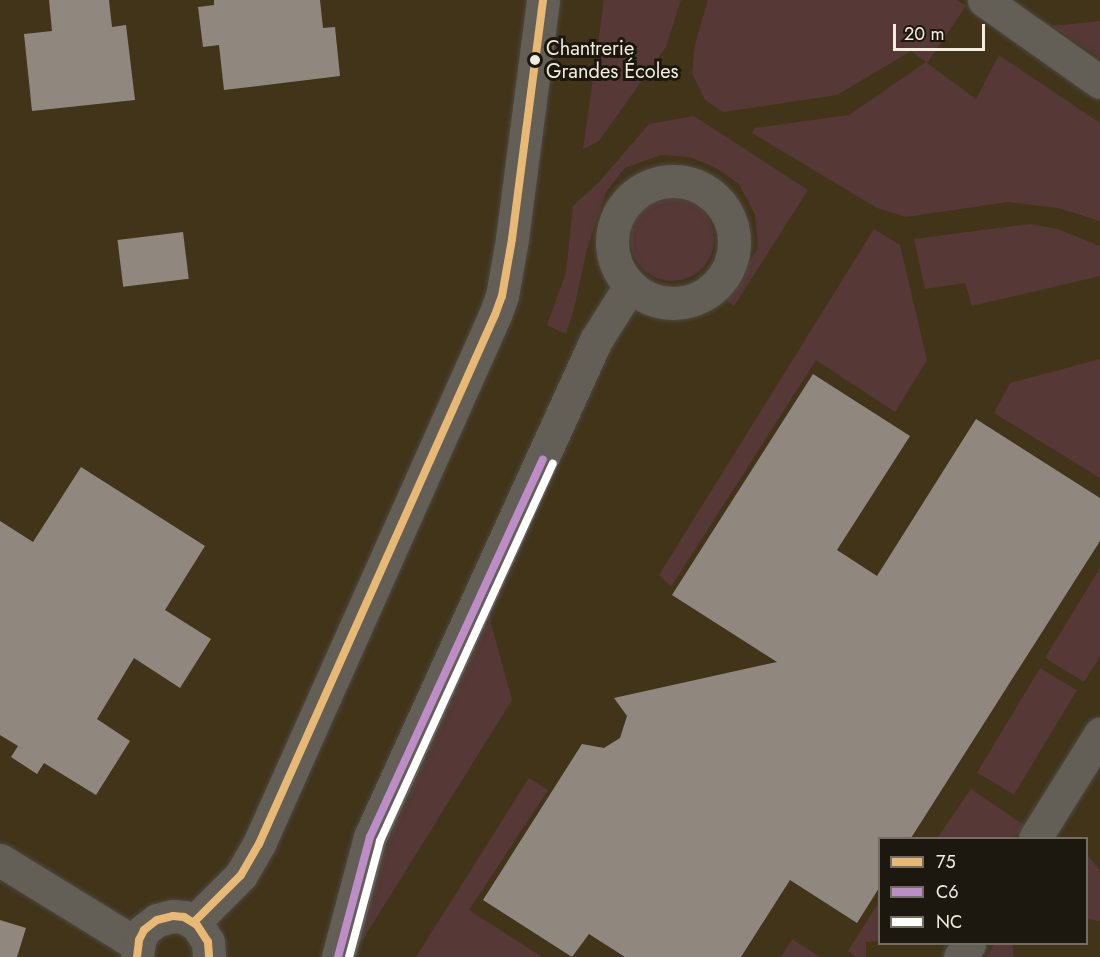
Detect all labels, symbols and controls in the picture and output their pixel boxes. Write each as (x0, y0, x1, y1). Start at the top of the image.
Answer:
scale bar (896, 12, 988, 50)
text: 20 m (904, 21, 944, 47)
place label: Chantrerie Grandes Écoles (546, 36, 679, 83)
marker: Chantrerie Grandes Écoles (529, 54, 541, 66)
legend (878, 837, 1088, 945)
text: 75 (936, 849, 956, 875)
text: C6 (936, 879, 959, 905)
text: NC (936, 909, 962, 935)

